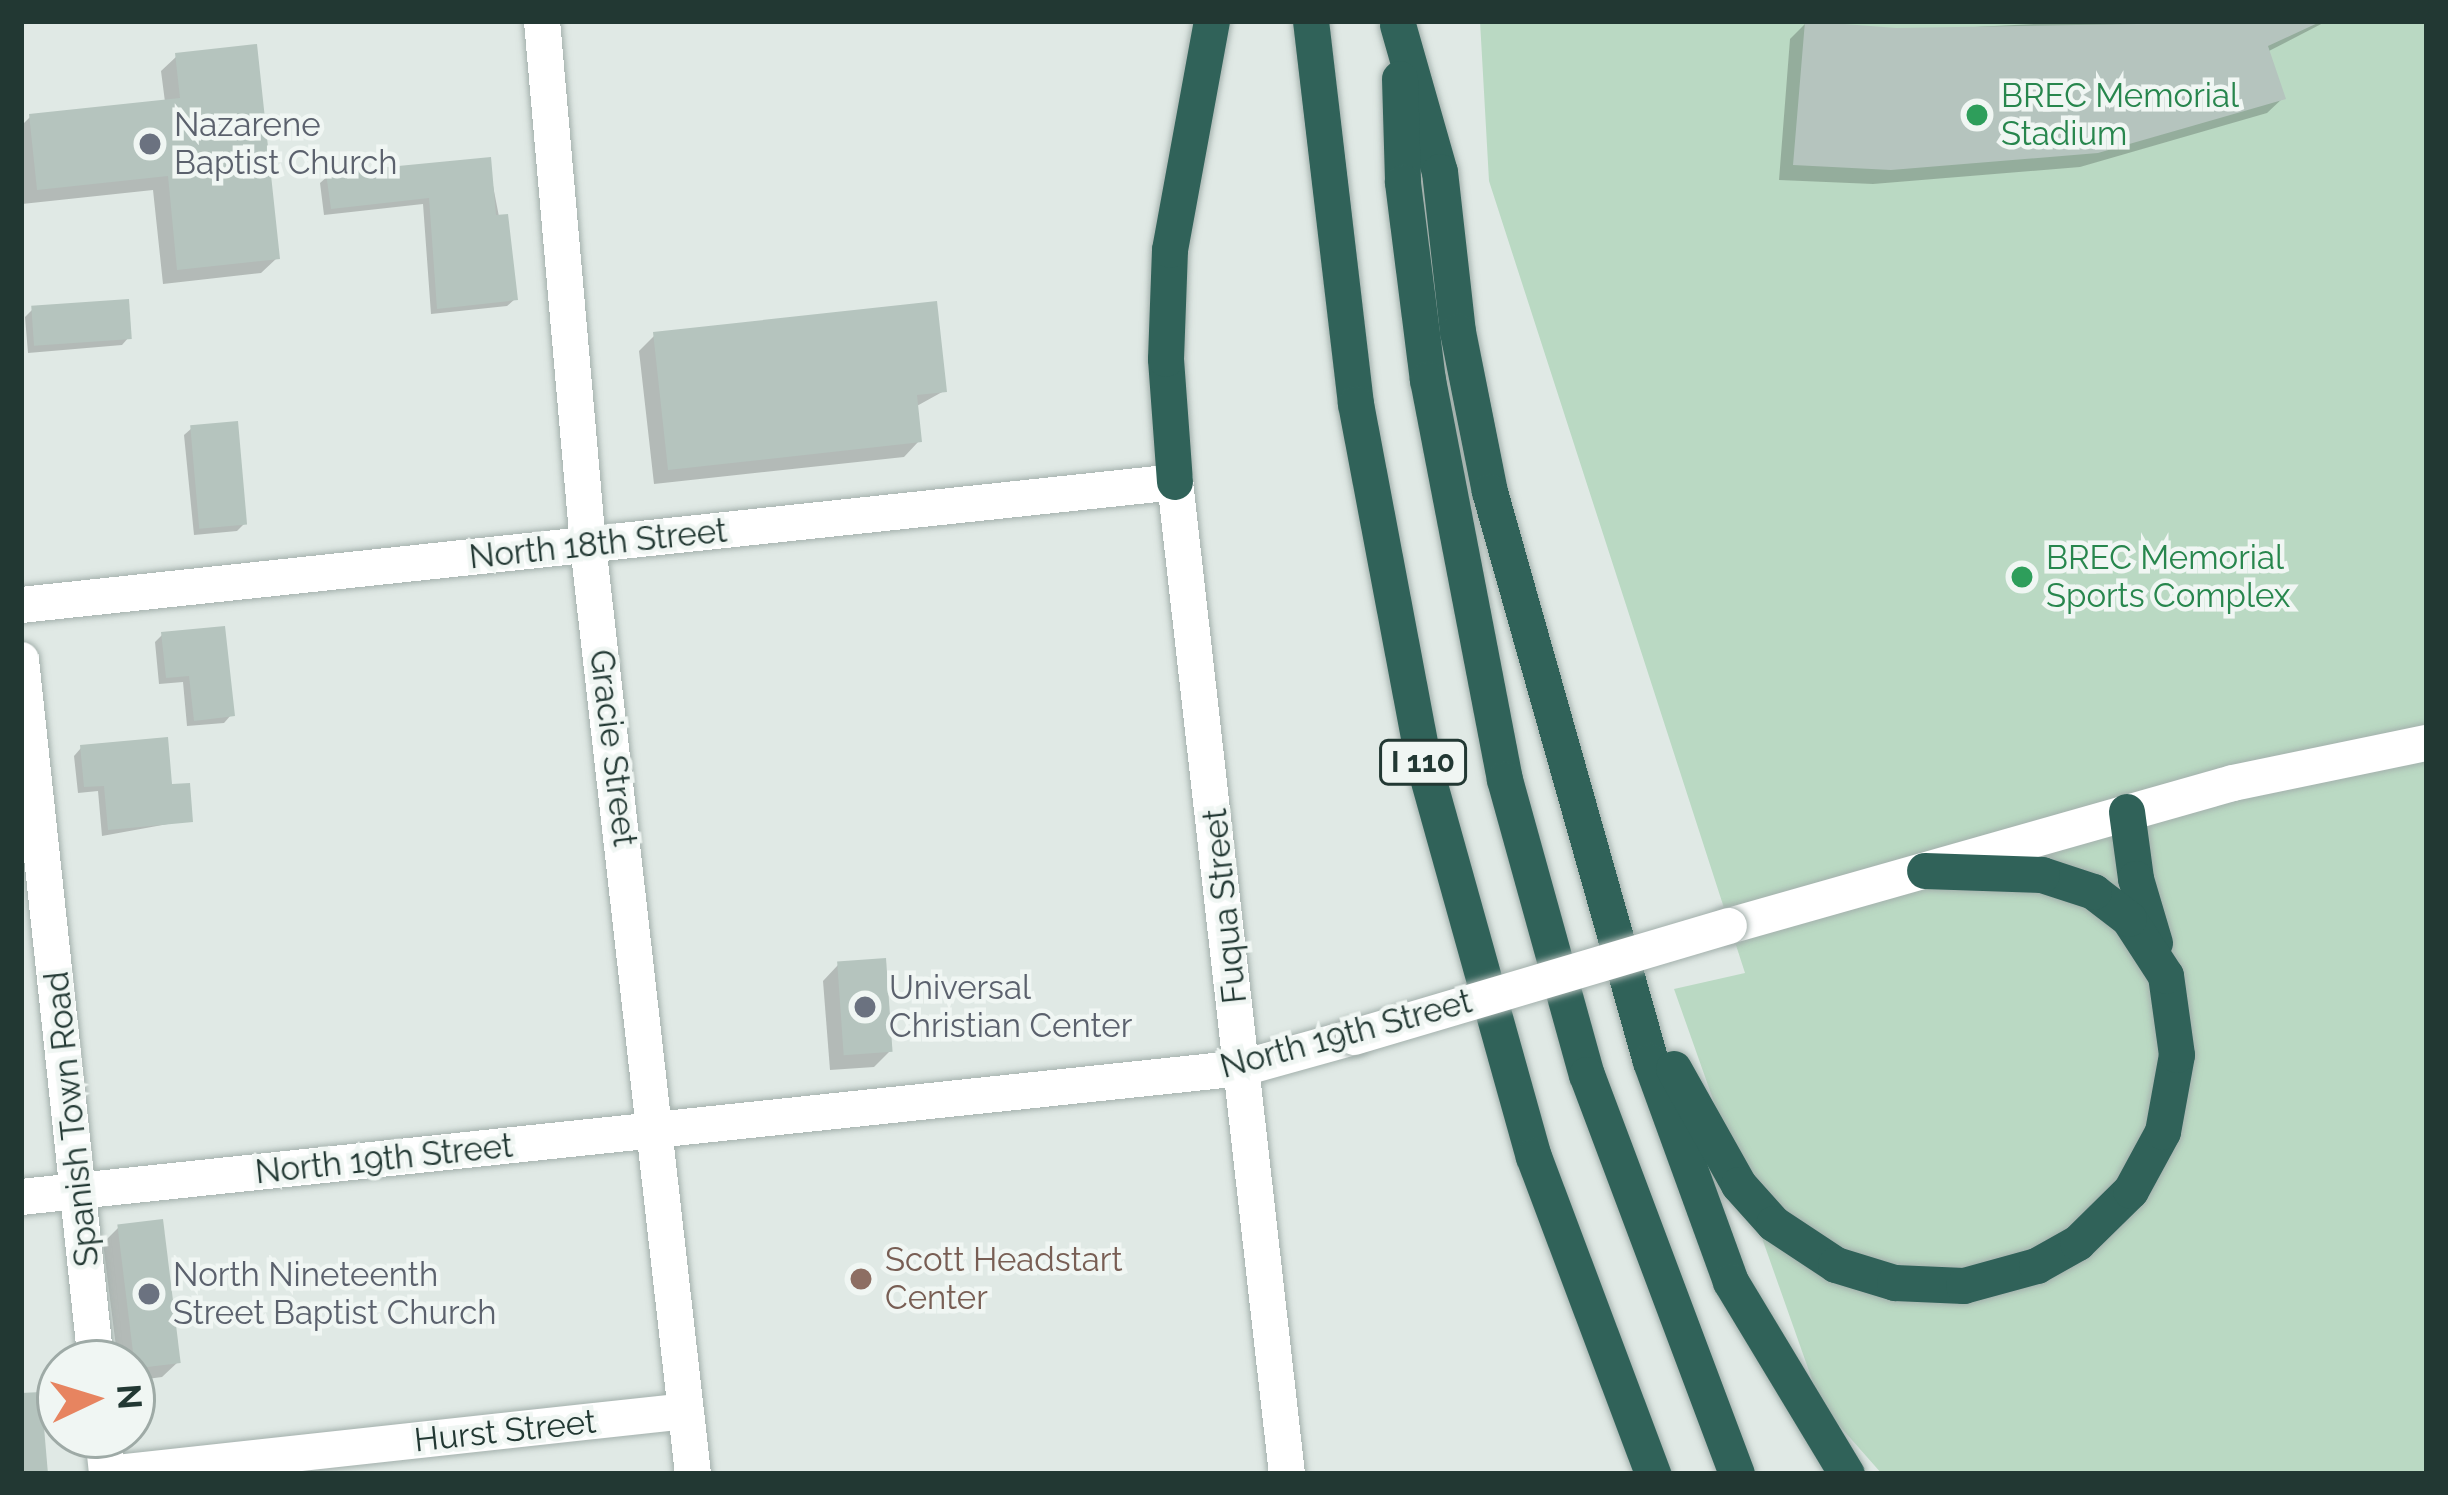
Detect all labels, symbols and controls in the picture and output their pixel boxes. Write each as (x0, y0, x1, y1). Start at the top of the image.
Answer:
place label: BREC Memorial Stadium (2001, 76, 2239, 154)
marker: BREC Memorial Stadium (1964, 102, 1990, 128)
place label: Nazarene Baptist Church (174, 105, 398, 183)
marker: Nazarene Baptist Church (137, 131, 163, 157)
street label: North 18th Street (467, 511, 729, 577)
place label: BREC Memorial Sports Complex (2046, 538, 2290, 616)
marker: BREC Memorial Sports Complex (2009, 564, 2035, 590)
street label: Gracie Street (581, 647, 645, 849)
road number: I 110 (1378, 738, 1468, 786)
street label: Fuqua Street (1195, 807, 1255, 1005)
place label: Universal Christian Center (889, 968, 1132, 1046)
street label: Spanish Town Road (37, 969, 107, 1269)
street label: North 19th Street (1216, 981, 1476, 1087)
marker: Universal Christian Center (852, 994, 878, 1020)
street label: North 19th Street (253, 1126, 515, 1192)
place label: Scott Headstart Center (885, 1240, 1122, 1318)
place label: North Nineteenth Street Baptist Church (173, 1255, 497, 1333)
marker: Scott Headstart Center (848, 1266, 874, 1292)
marker: North Nineteenth Street Baptist Church (136, 1281, 162, 1307)
north arrow (36, 1339, 156, 1459)
text: N (109, 1383, 150, 1411)
street label: Hurst Street (412, 1402, 598, 1460)

